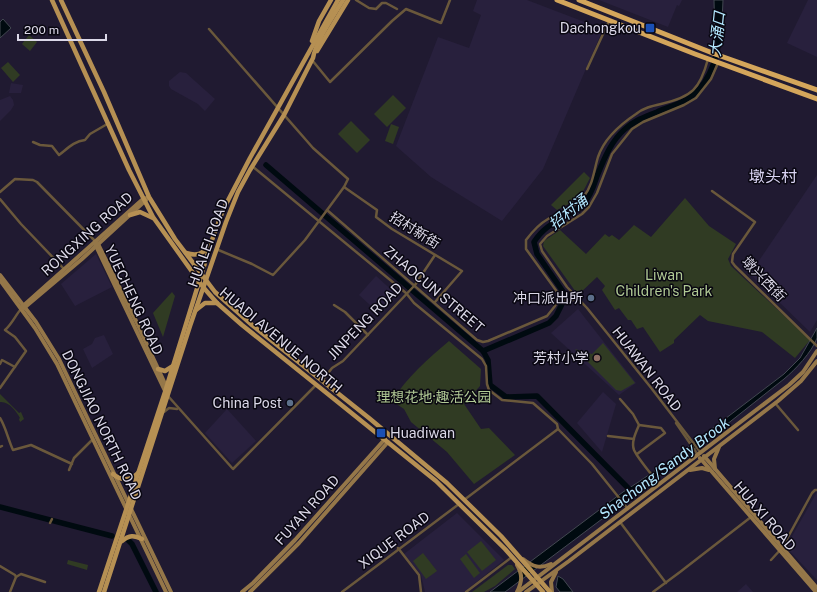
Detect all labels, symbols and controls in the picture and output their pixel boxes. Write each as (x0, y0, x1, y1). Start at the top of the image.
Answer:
water label: 大涌口 (706, 10, 728, 57)
scale bar (18, 16, 106, 42)
place label: Dachongkou (560, 20, 641, 36)
marker: Dachongkou (644, 22, 656, 34)
text: 200 m (24, 23, 59, 37)
district label: 墩头村 (749, 167, 797, 186)
street label: RONGXING ROAD (38, 189, 136, 279)
water label: 招村涌 (545, 190, 592, 233)
street label: HUALEI ROAD (185, 197, 231, 289)
street label: 招村新街 (387, 208, 443, 252)
street label: ZHAOCUN STREET (381, 242, 487, 336)
street label: YUECHENG ROAD (102, 243, 166, 357)
street label: 墩兴西街 (739, 253, 789, 305)
park label: Liwan Children's Park (616, 267, 713, 299)
street label: JINPENG ROAD (324, 279, 406, 363)
street label: HUADI AVENUE NORTH (216, 284, 346, 396)
place label: 冲口派出所 (513, 290, 583, 306)
marker: 冲口派出所 (586, 293, 596, 303)
street label: HUAWAN ROAD (609, 324, 685, 414)
street label: DONGJIAO NORTH ROAD (59, 347, 145, 503)
place label: 芳村小学 (533, 350, 589, 366)
marker: 芳村小学 (592, 353, 602, 363)
park label: 理想花地·趣活公园 (376, 389, 492, 405)
place label: China Post (213, 395, 282, 411)
marker: China Post (285, 398, 295, 408)
water label: Shachong/Sandy Brook (596, 413, 733, 523)
place label: Huadiwan (390, 425, 455, 441)
marker: Huadiwan (375, 427, 387, 439)
street label: FUYAN ROAD (272, 472, 342, 548)
street label: HUAXI ROAD (731, 478, 799, 554)
street label: XIQUE ROAD (355, 508, 433, 572)

